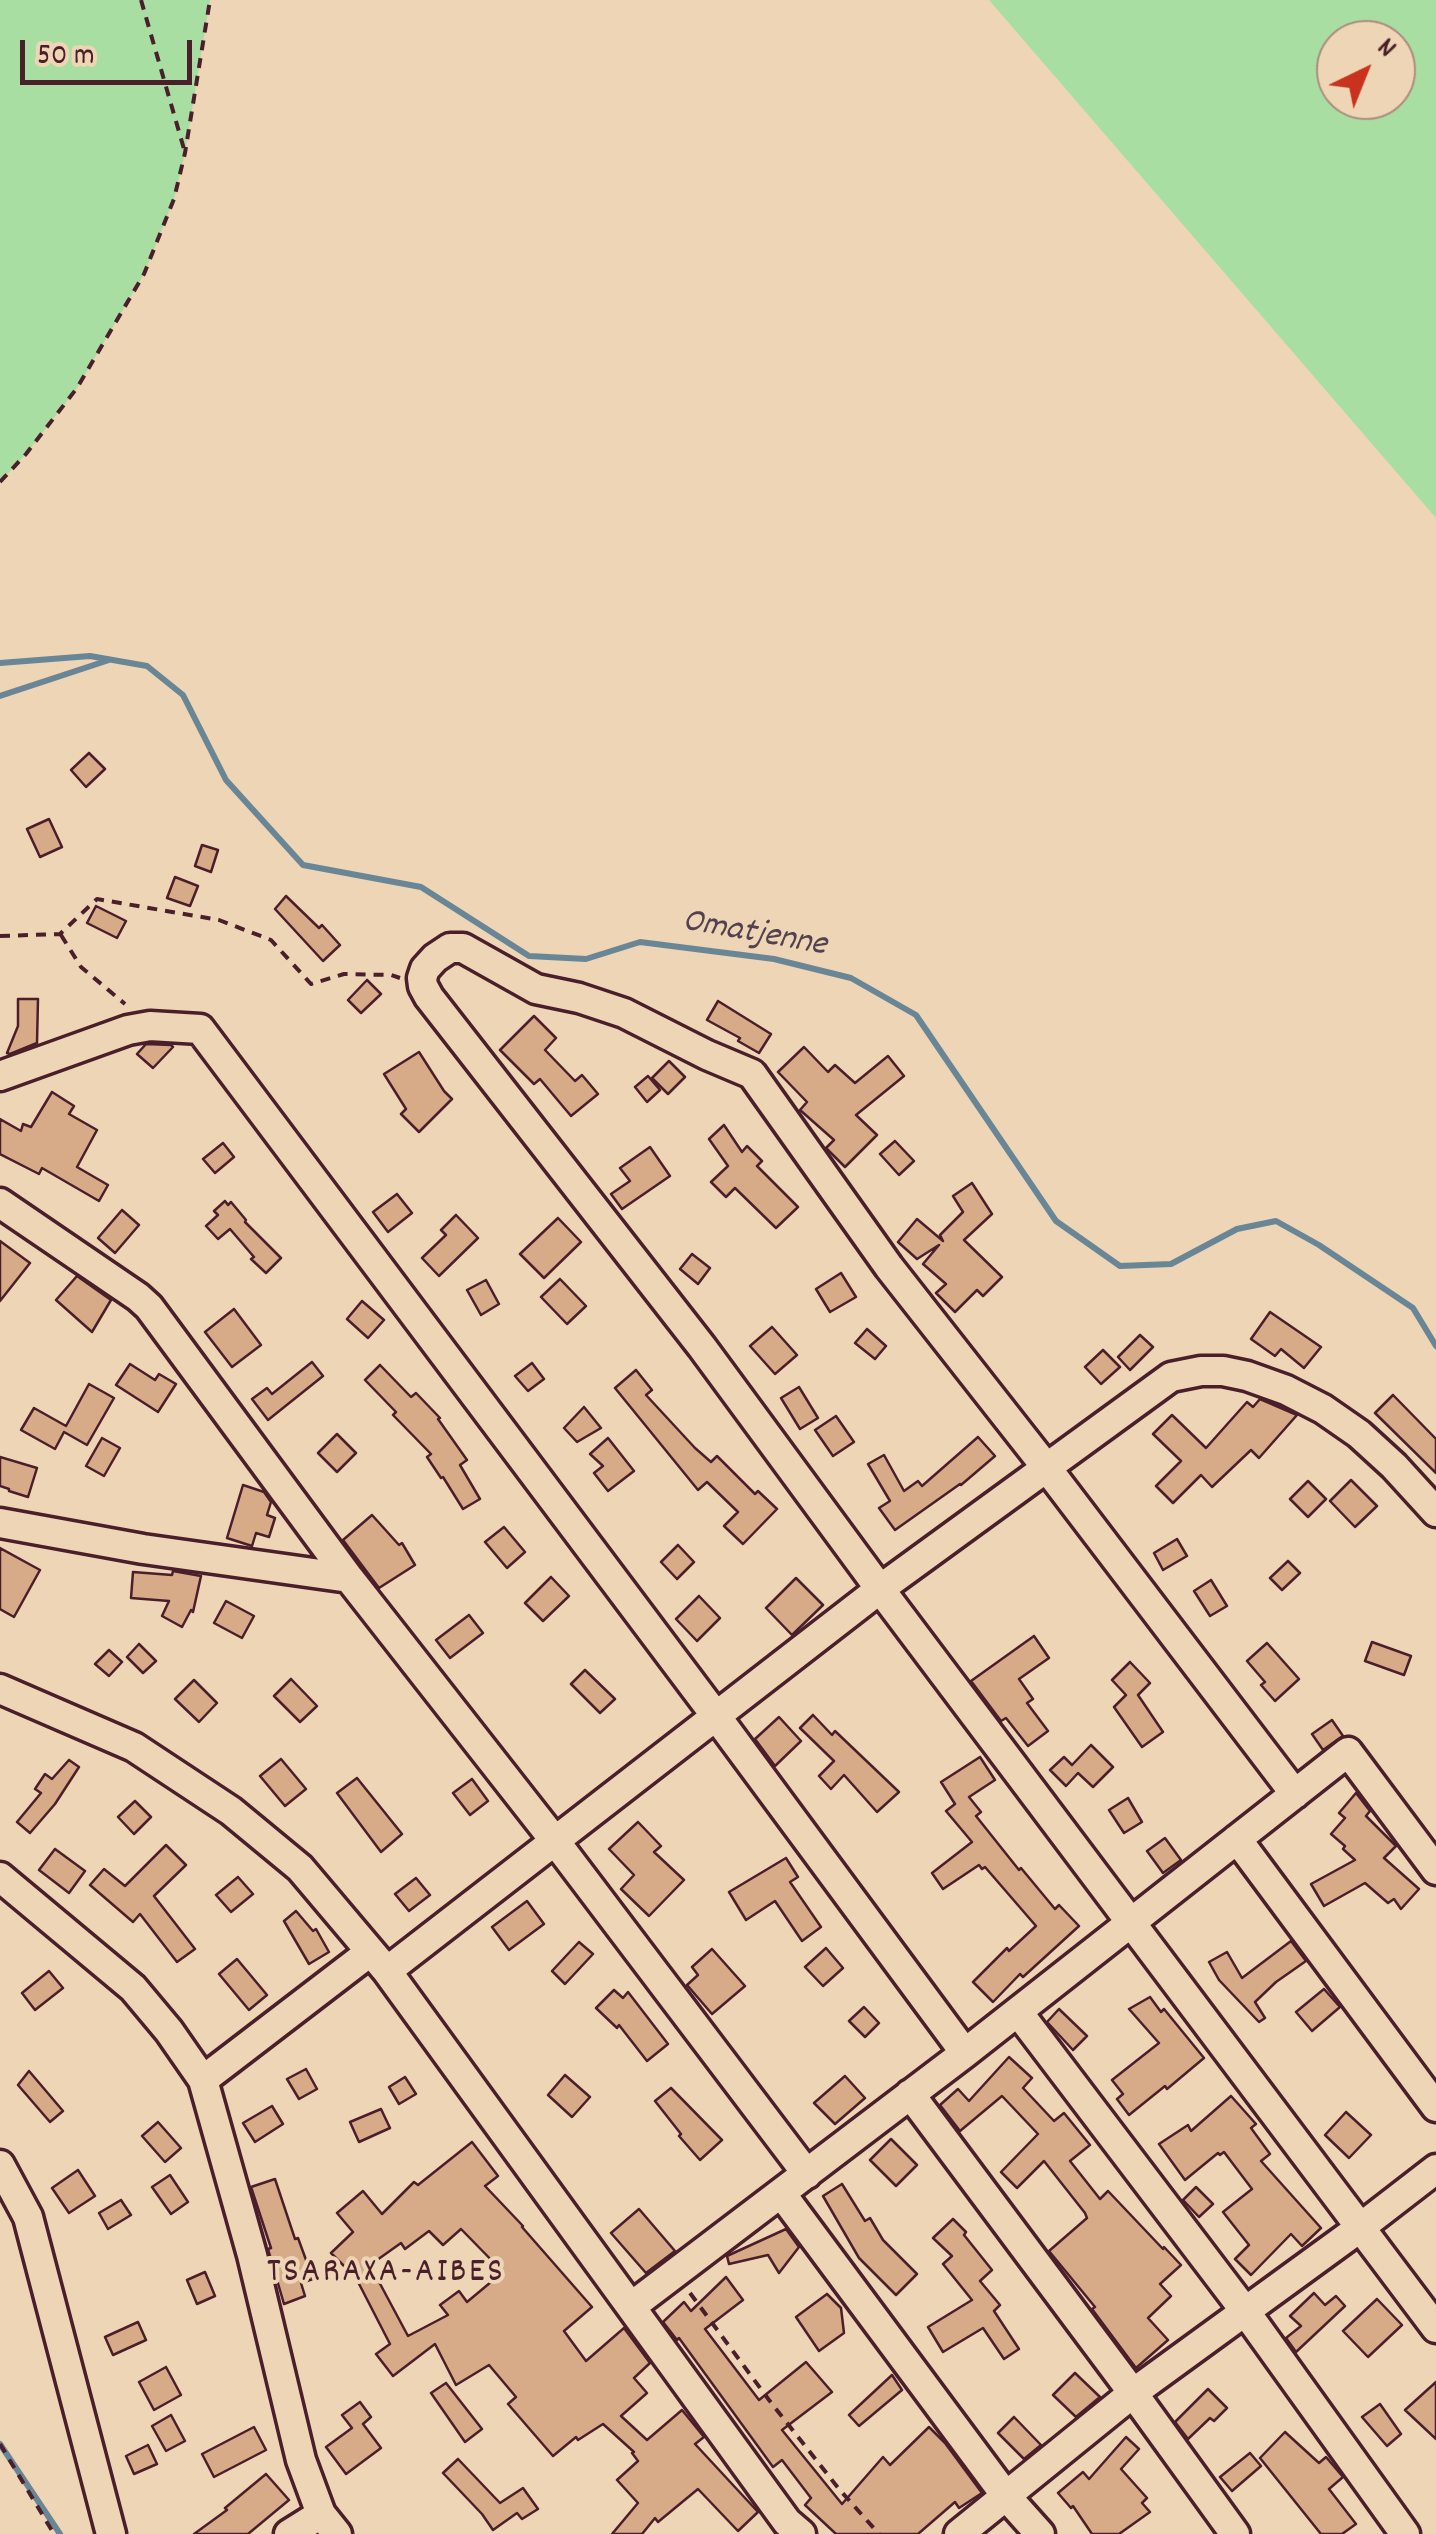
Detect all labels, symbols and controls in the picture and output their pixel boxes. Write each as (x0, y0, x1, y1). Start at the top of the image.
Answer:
scale bar (25, 20, 198, 82)
north arrow (1316, 20, 1416, 120)
text: N (1366, 30, 1404, 69)
text: 50 m (37, 36, 95, 79)
water label: Omatjenne (679, 903, 829, 969)
district label: TSARAXA-AIBES (267, 2254, 505, 2296)

